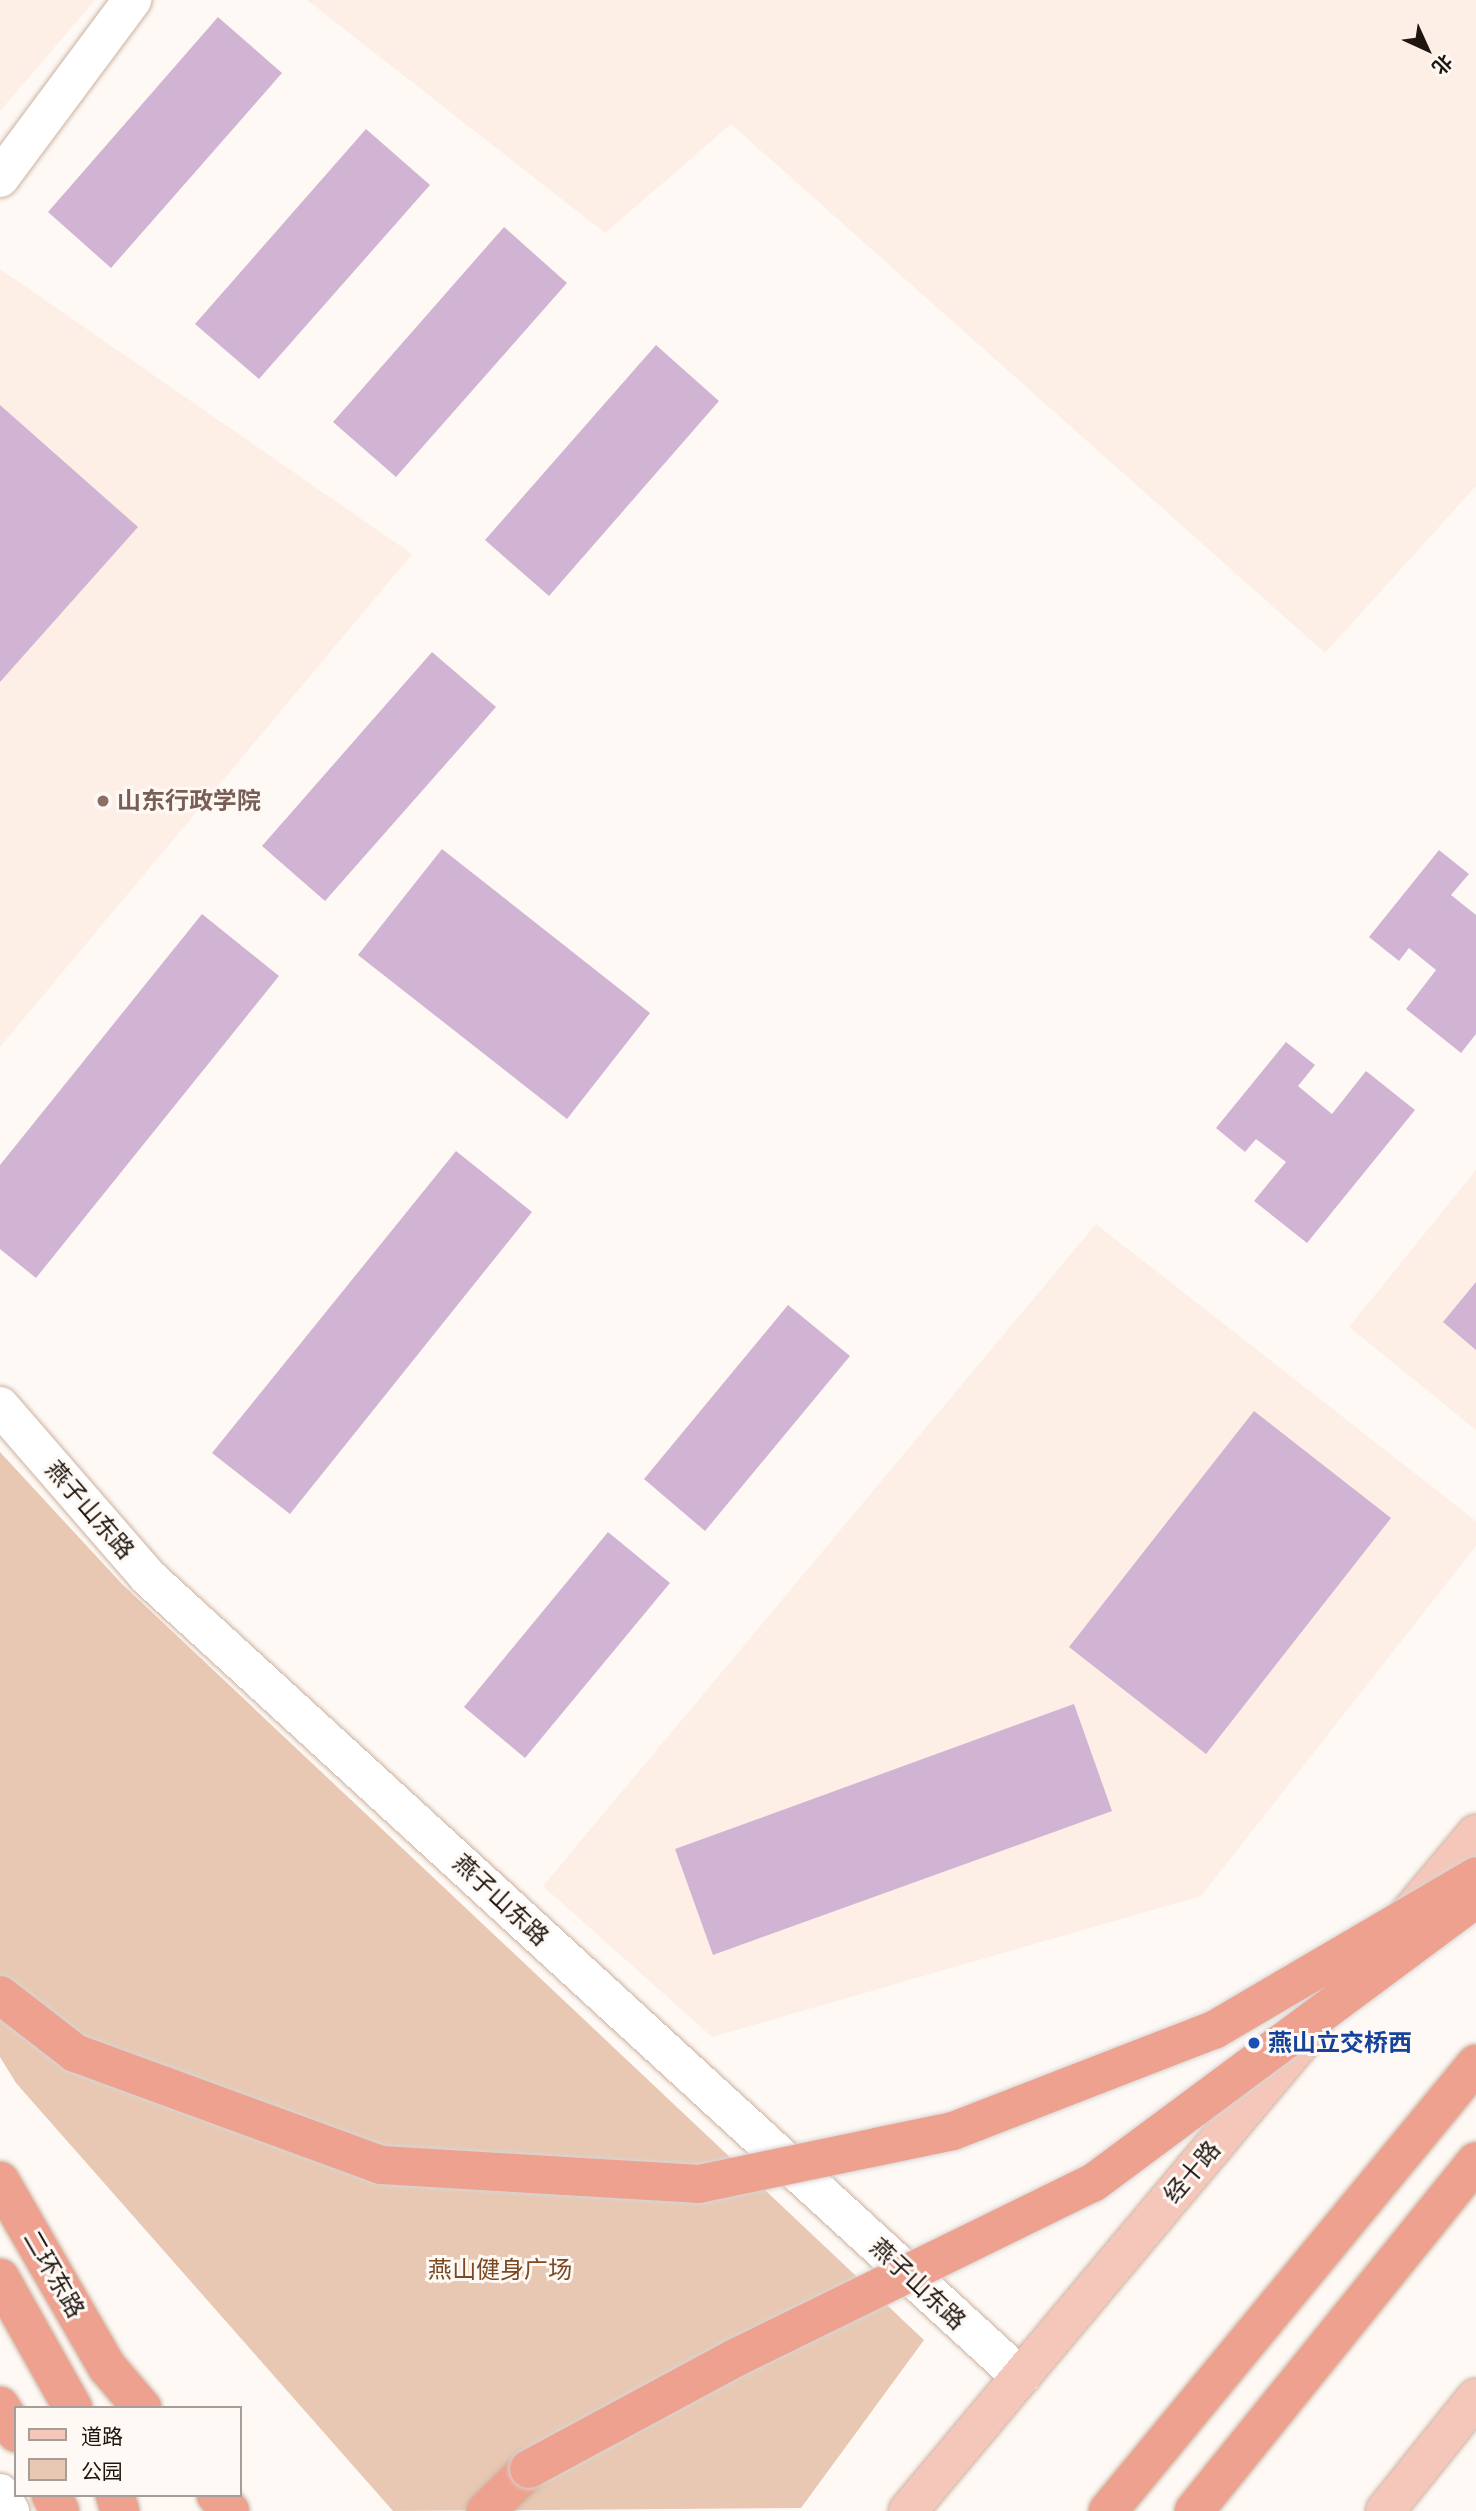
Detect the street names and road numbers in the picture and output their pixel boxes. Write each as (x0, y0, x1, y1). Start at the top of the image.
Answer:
street label: 燕子山东路 (40, 1455, 140, 1565)
street label: 燕子山东路 (447, 1849, 555, 1951)
street label: 经十路 (1158, 2135, 1226, 2209)
street label: 二环东路 (18, 2225, 90, 2323)
street label: 燕子山东路 (864, 2233, 972, 2335)

